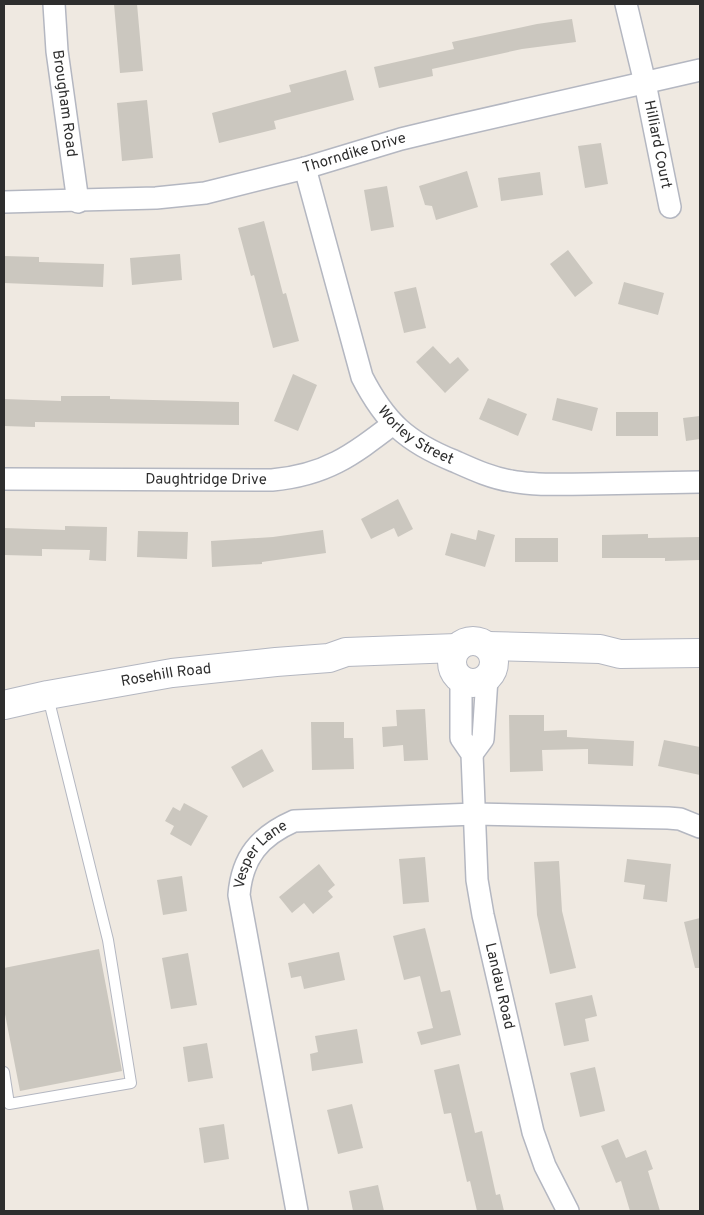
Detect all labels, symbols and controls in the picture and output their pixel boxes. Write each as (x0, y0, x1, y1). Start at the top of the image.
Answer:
street label: Brougham Road (47, 49, 81, 158)
street label: Hilliard Court (639, 99, 676, 190)
street label: Thorndike Drive (300, 129, 408, 178)
street label: Worley Street (373, 402, 456, 469)
street label: Daughtridge Drive (145, 470, 267, 489)
street label: Rosehill Road (119, 659, 212, 691)
street label: Vesper Lane (230, 816, 291, 890)
street label: Landau Road (480, 941, 519, 1031)

